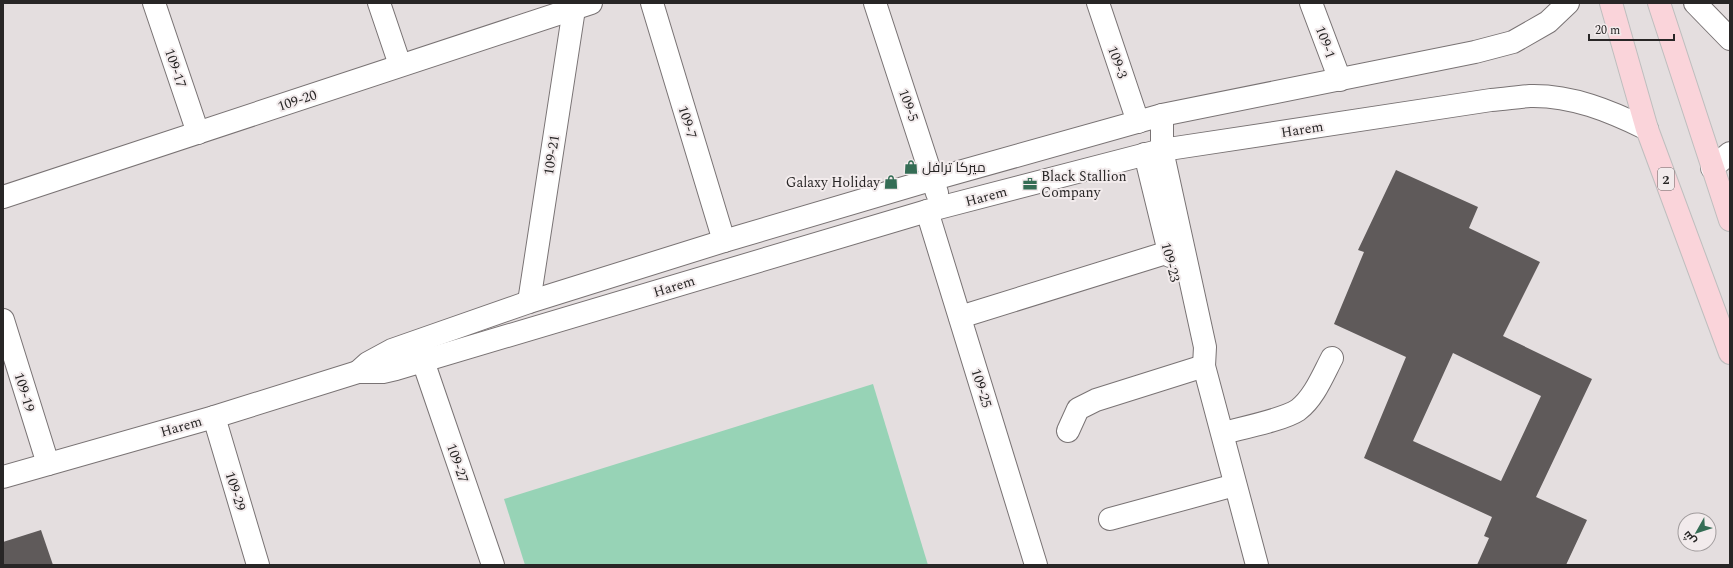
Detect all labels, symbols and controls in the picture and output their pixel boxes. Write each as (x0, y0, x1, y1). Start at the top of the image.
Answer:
scale bar (1589, 16, 1674, 42)
text: 20 m (1595, 21, 1620, 40)
street label: 109-1 (1310, 23, 1341, 61)
street label: 109-3 (1102, 43, 1133, 81)
street label: 109-17 (159, 46, 192, 91)
street label: 109-20 (275, 84, 320, 117)
street label: 109-5 (893, 86, 924, 124)
street label: 109-7 (673, 103, 702, 141)
street label: Harem (1279, 116, 1325, 143)
street label: 109-21 (538, 134, 565, 177)
place label: ميركا ترافل (922, 157, 986, 178)
shop icon: ميركا ترافل (903, 159, 919, 175)
place label: Black Stallion Company (1041, 166, 1127, 203)
road number: 2 (1658, 168, 1674, 190)
place label: Galaxy Holiday (786, 172, 881, 193)
shop icon: Galaxy Holiday (883, 174, 899, 190)
office icon: Black Stallion Company (1022, 176, 1038, 192)
street label: Harem (963, 181, 1009, 212)
street label: 109-23 (1155, 240, 1186, 284)
street label: Harem (651, 270, 698, 303)
street label: 109-25 (966, 366, 997, 410)
street label: 109-19 (9, 370, 40, 414)
street label: Harem (158, 411, 204, 442)
street label: 109-27 (441, 441, 474, 486)
street label: 109-29 (220, 469, 251, 513)
north arrow (1677, 512, 1717, 552)
text: ش (1679, 527, 1701, 549)

